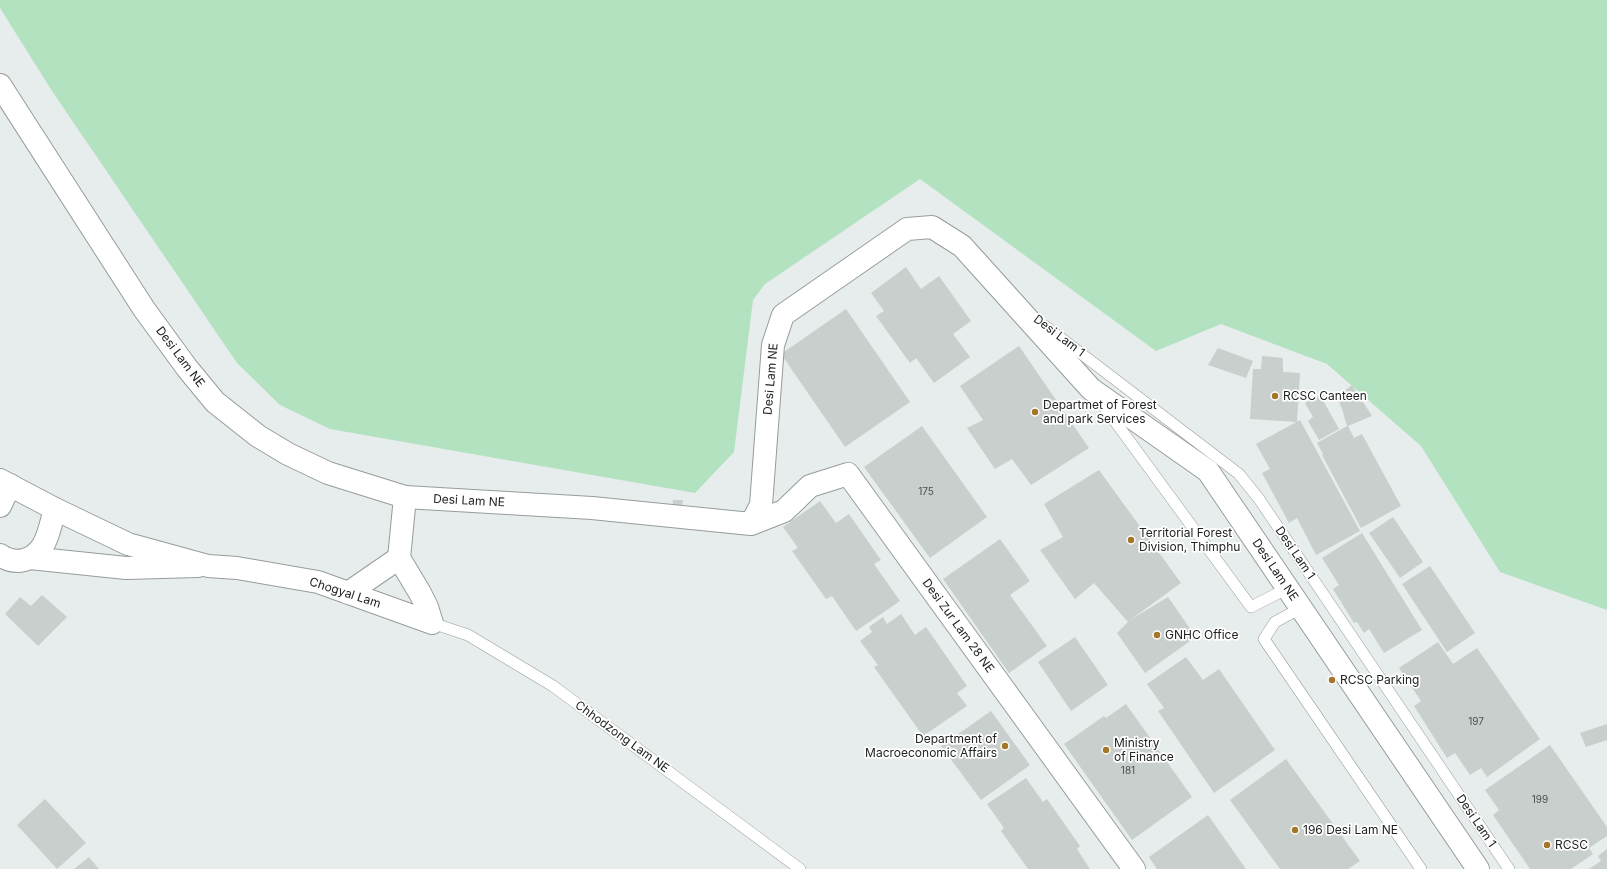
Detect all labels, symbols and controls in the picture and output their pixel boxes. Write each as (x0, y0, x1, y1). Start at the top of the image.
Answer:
street label: Desi Lam 1 (1030, 312, 1088, 360)
street label: Desi Lam NE (153, 324, 207, 390)
street label: Desi Lam NE (761, 343, 781, 415)
place label: RCSC Canteen (1283, 389, 1367, 403)
marker: RCSC Canteen (1270, 391, 1280, 401)
place label: Departmet of Forest and park Services (1043, 398, 1157, 426)
marker: Departmet of Forest and park Services (1030, 407, 1040, 417)
house number: 175 (918, 486, 934, 498)
street label: Desi Lam NE (433, 492, 505, 510)
street label: Desi Lam 1 (1272, 524, 1318, 582)
place label: Territorial Forest Division, Thimphu (1139, 526, 1240, 554)
marker: Territorial Forest Division, Thimphu (1126, 535, 1136, 545)
street label: Desi Lam NE (1249, 536, 1301, 604)
street label: Chogyal Lam (308, 575, 382, 611)
street label: Desi Zur Lam 28 NE (919, 576, 997, 676)
place label: GNHC Office (1165, 628, 1238, 642)
marker: GNHC Office (1152, 630, 1162, 640)
place label: RCSC Parking (1340, 673, 1419, 687)
marker: RCSC Parking (1327, 675, 1337, 685)
street label: Chhodzong Lam NE (572, 698, 672, 776)
house number: 197 (1468, 716, 1484, 728)
place label: Department of Macroeconomic Affairs (865, 732, 997, 760)
place label: Ministry of Finance (1114, 736, 1174, 764)
marker: Department of Macroeconomic Affairs (1000, 741, 1010, 751)
marker: Ministry of Finance (1101, 745, 1111, 755)
house number: 181 (1121, 765, 1135, 777)
street label: Desi Lam 1 (1453, 792, 1499, 850)
house number: 199 (1532, 794, 1548, 806)
place label: 196 Desi Lam NE (1303, 823, 1398, 837)
marker: 196 Desi Lam NE (1290, 825, 1300, 835)
place label: RCSC (1555, 838, 1588, 852)
marker: RCSC (1542, 840, 1552, 850)

